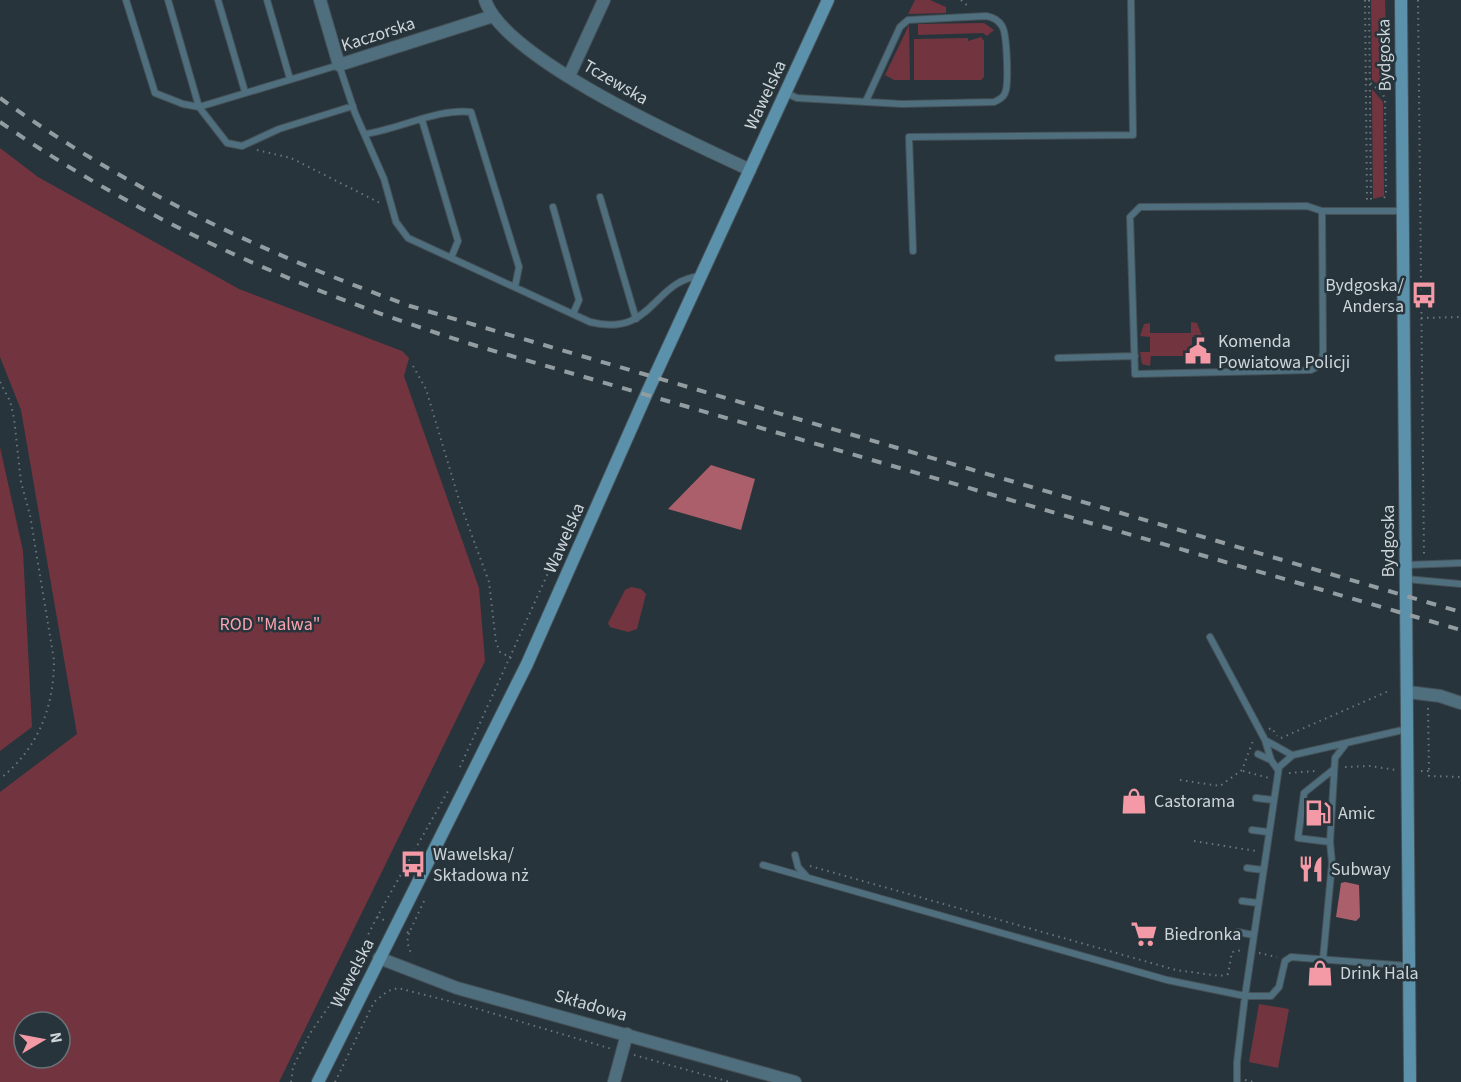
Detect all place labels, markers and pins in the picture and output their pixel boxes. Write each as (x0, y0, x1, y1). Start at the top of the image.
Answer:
place label: Bydgoska/ Andersa (1325, 273, 1405, 319)
bus stop icon: Bydgoska/ Andersa (1409, 280, 1439, 310)
place label: Komenda Powiatowa Policji (1218, 329, 1350, 375)
public building icon: Komenda Powiatowa Policji (1183, 336, 1213, 366)
shop icon: Castorama (1119, 786, 1149, 816)
place label: Castorama (1154, 789, 1235, 814)
fuel station icon: Amic (1303, 798, 1333, 828)
place label: Amic (1338, 801, 1375, 826)
place label: Wawelska/ Składowa nż (433, 842, 529, 888)
bus stop icon: Wawelska/ Składowa nż (398, 849, 428, 879)
restaurant icon: Subway (1296, 854, 1326, 884)
place label: Subway (1331, 857, 1391, 882)
supermarket icon: Biedronka (1129, 919, 1159, 949)
place label: Biedronka (1164, 922, 1241, 947)
shop icon: Drink Hala (1305, 958, 1335, 988)
place label: Drink Hala (1340, 961, 1419, 986)

